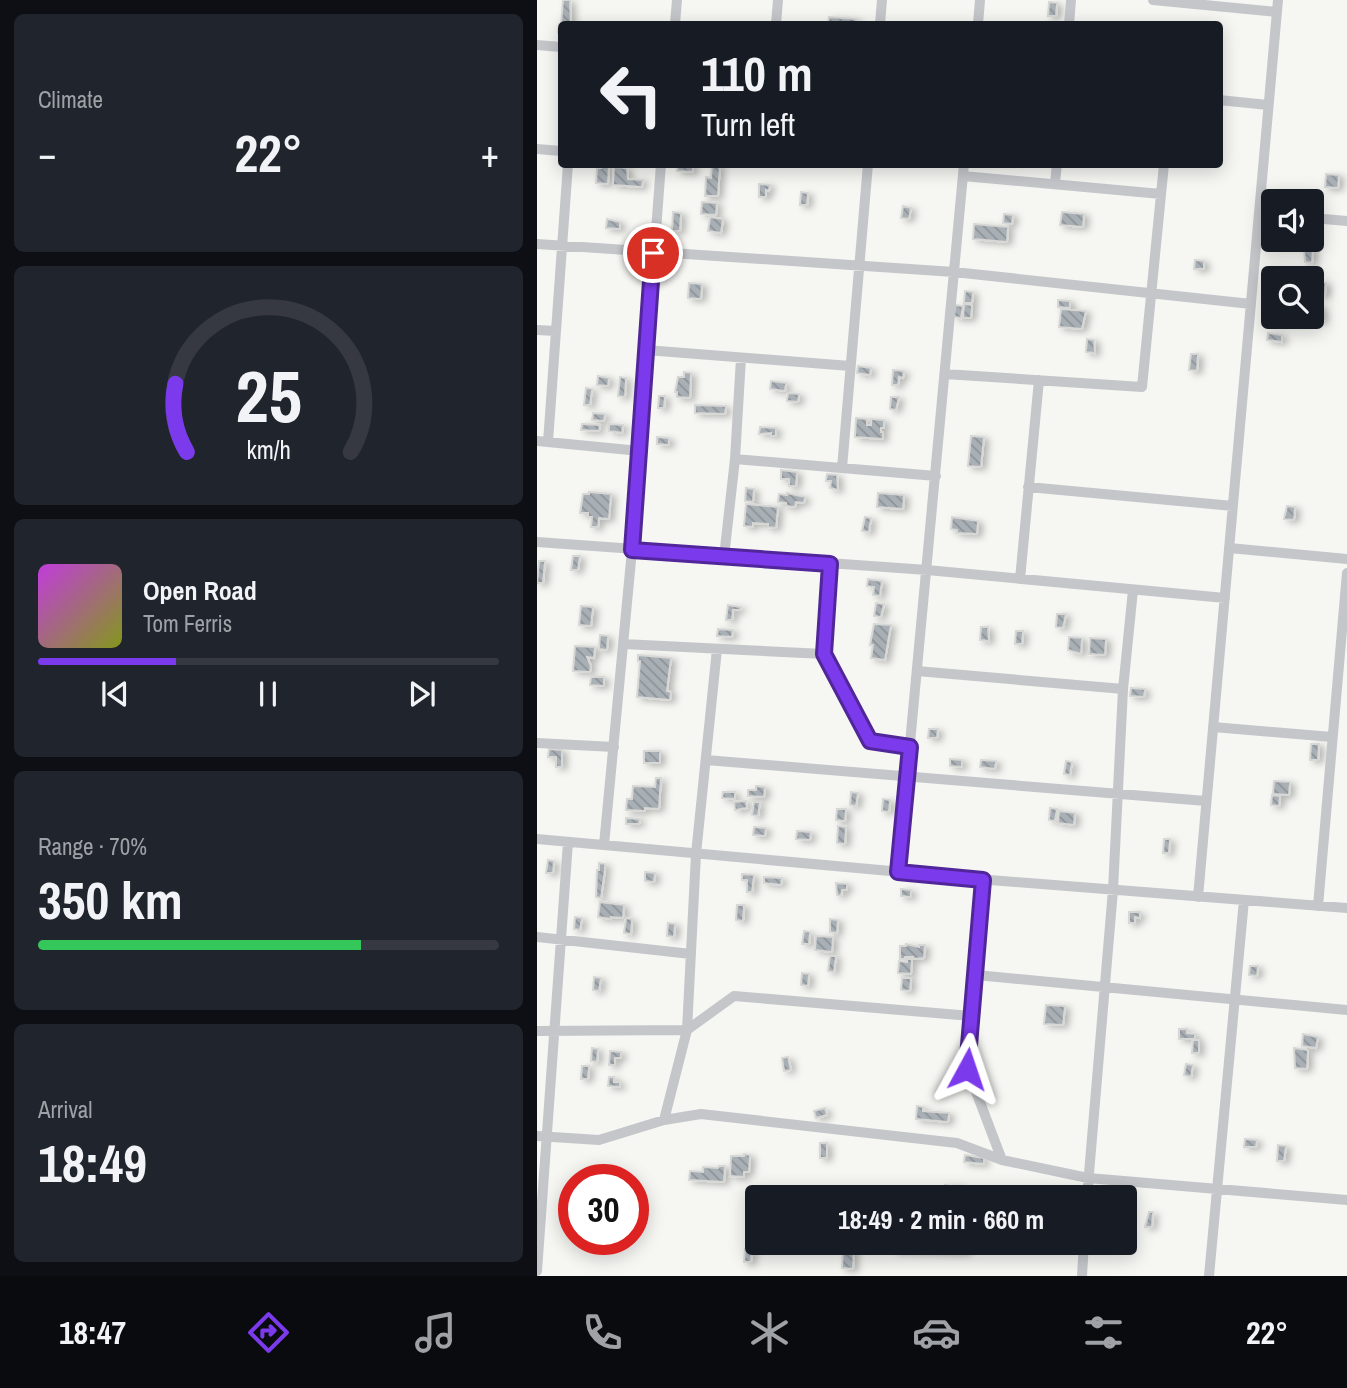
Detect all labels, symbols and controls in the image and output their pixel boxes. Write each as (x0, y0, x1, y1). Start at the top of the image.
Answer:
text: 110 m (701, 40, 813, 106)
icon: left (586, 49, 677, 140)
text: Climate (38, 84, 103, 115)
text: Turn left (701, 103, 795, 146)
text: 22° (234, 118, 303, 188)
text: − (38, 128, 56, 179)
text: + (481, 128, 499, 179)
map controls (1261, 189, 1324, 329)
button: sound (1261, 189, 1324, 252)
pin (623, 223, 683, 283)
icon: arrive (634, 234, 672, 272)
button: search (1261, 266, 1324, 329)
text: 25 (235, 347, 302, 445)
text: km/h (246, 432, 291, 466)
text: Open Road (143, 573, 257, 608)
text: Tom Ferris (143, 608, 232, 639)
icon: previous (96, 675, 134, 713)
icon: pause (249, 675, 287, 713)
icon: next (403, 675, 441, 713)
text: Range · 70% (38, 831, 147, 862)
text: 350 km (38, 865, 183, 935)
position arrow (930, 1032, 1004, 1106)
text: Arrival (38, 1094, 93, 1125)
text: 18:49 (38, 1128, 147, 1198)
speed limit sign: 30 (558, 1164, 649, 1255)
text: 18:49 · 2 min · 660 m (838, 1202, 1044, 1237)
icon: directions (244, 1308, 293, 1357)
icon: music (411, 1308, 460, 1357)
icon: phone (578, 1308, 627, 1357)
icon: climate (745, 1308, 794, 1357)
icon: car (912, 1308, 961, 1357)
icon: filters (1079, 1308, 1128, 1357)
text: 18:47 (59, 1311, 126, 1354)
text: 22° (1246, 1311, 1288, 1354)

